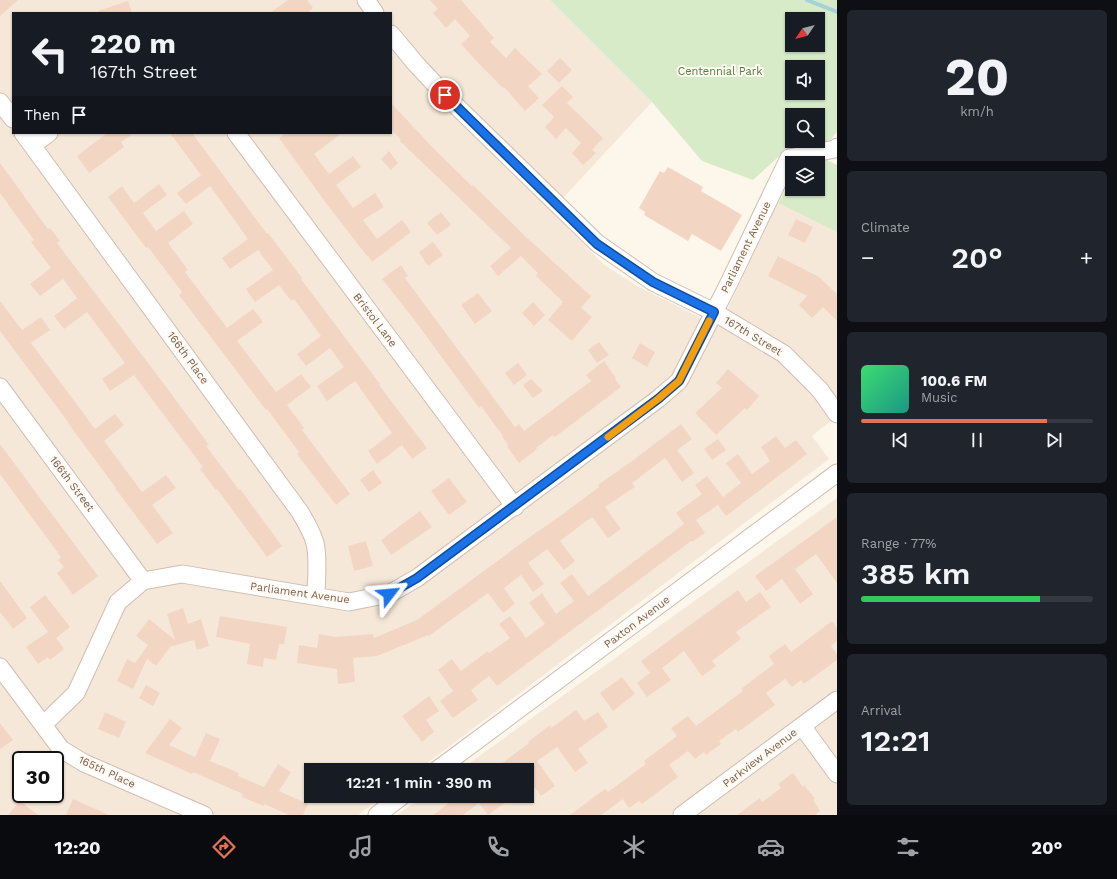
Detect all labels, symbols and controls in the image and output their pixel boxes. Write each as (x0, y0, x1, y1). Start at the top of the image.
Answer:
north arrow (785, 12, 825, 52)
map controls (785, 12, 825, 196)
text: 220 m (90, 27, 176, 60)
icon: left (24, 28, 76, 80)
text: 20 (945, 47, 1009, 108)
button: sound (785, 60, 825, 100)
text: 167th Street (90, 61, 197, 82)
park label: Centennial Park (678, 65, 762, 78)
pin (428, 78, 462, 112)
icon: arrive (434, 84, 456, 106)
icon: arrive (68, 104, 90, 126)
text: km/h (960, 104, 994, 119)
text: Then (24, 106, 60, 124)
button: search (785, 108, 825, 148)
button: layers (785, 156, 825, 196)
street label: Parliament Avenue (718, 199, 774, 295)
text: Climate (861, 220, 910, 235)
text: 20° (951, 240, 1003, 275)
text: − (861, 245, 874, 270)
text: + (1080, 245, 1093, 270)
street label: Bristol Lane (350, 290, 400, 350)
street label: 167th Street (722, 314, 785, 359)
street label: 166th Place (165, 329, 211, 387)
text: 100.6 FM (921, 372, 987, 390)
text: Music (921, 390, 958, 405)
icon: previous (889, 429, 911, 451)
icon: pause (966, 429, 988, 451)
icon: next (1043, 429, 1065, 451)
street label: 166th Street (47, 454, 97, 515)
text: Range · 77% (861, 536, 936, 551)
text: 385 km (861, 556, 970, 591)
position arrow (368, 573, 410, 615)
street label: Parliament Avenue (249, 580, 351, 606)
street label: Paxton Avenue (602, 593, 672, 651)
text: Arrival (861, 703, 902, 718)
text: 12:21 (861, 723, 930, 758)
street label: Parkview Avenue (720, 726, 800, 790)
speed limit sign: 30 (12, 751, 64, 803)
street label: 165th Place (76, 753, 138, 791)
text: 12:21 · 1 min · 390 m (346, 774, 492, 792)
icon: directions (210, 833, 238, 861)
icon: music (347, 833, 375, 861)
icon: phone (484, 833, 512, 861)
icon: climate (620, 833, 648, 861)
icon: car (757, 833, 785, 861)
icon: filters (894, 833, 922, 861)
text: 12:20 (54, 837, 101, 858)
text: 20° (1031, 837, 1063, 858)

